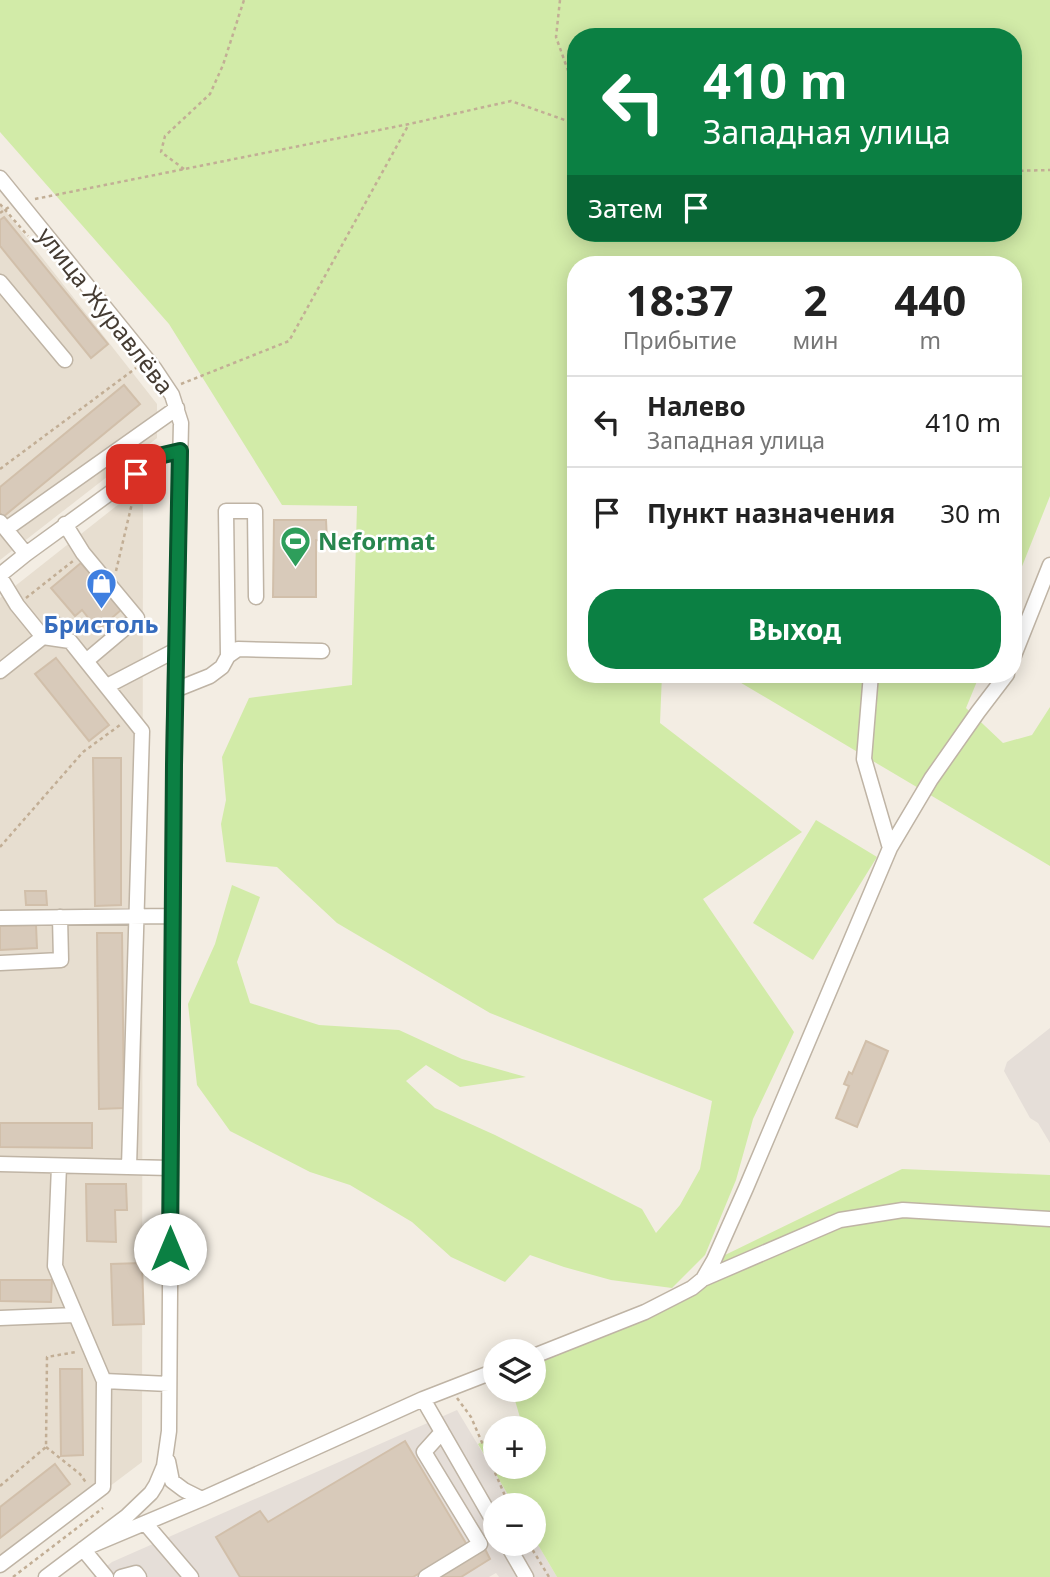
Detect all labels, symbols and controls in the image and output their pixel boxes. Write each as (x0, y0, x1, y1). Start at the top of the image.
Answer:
text: 410 m (703, 47, 848, 113)
icon: left (588, 56, 679, 147)
text: Западная улица (703, 110, 951, 153)
icon: arrive (677, 189, 715, 227)
text: Затем (588, 190, 663, 226)
street label: улица Журавлёва (30, 220, 182, 400)
text: 18:37 (626, 271, 734, 328)
text: 2 (803, 271, 827, 328)
text: 440 (894, 271, 966, 328)
text: Прибытие (623, 324, 737, 356)
text: мин (792, 324, 838, 356)
text: m (919, 324, 941, 356)
text: Налево (647, 388, 746, 424)
icon: left (588, 403, 626, 441)
text: 410 m (925, 404, 1001, 440)
text: Западная улица (647, 424, 825, 456)
pin (106, 444, 166, 504)
icon: arrive (117, 455, 155, 493)
icon: arrive (588, 494, 626, 532)
text: Пункт назначения (647, 495, 895, 531)
text: 30 m (940, 495, 1001, 531)
place label: Neformat (318, 524, 435, 557)
sports icon: Neformat (278, 525, 312, 569)
shop icon: Бристоль (84, 566, 118, 610)
button: Выход (588, 589, 1001, 669)
place label: Бристоль (43, 607, 159, 640)
position arrow (133, 1212, 207, 1286)
map controls (483, 1339, 546, 1556)
button: layers (483, 1339, 546, 1402)
button: + (483, 1416, 546, 1479)
button: − (483, 1493, 546, 1556)

